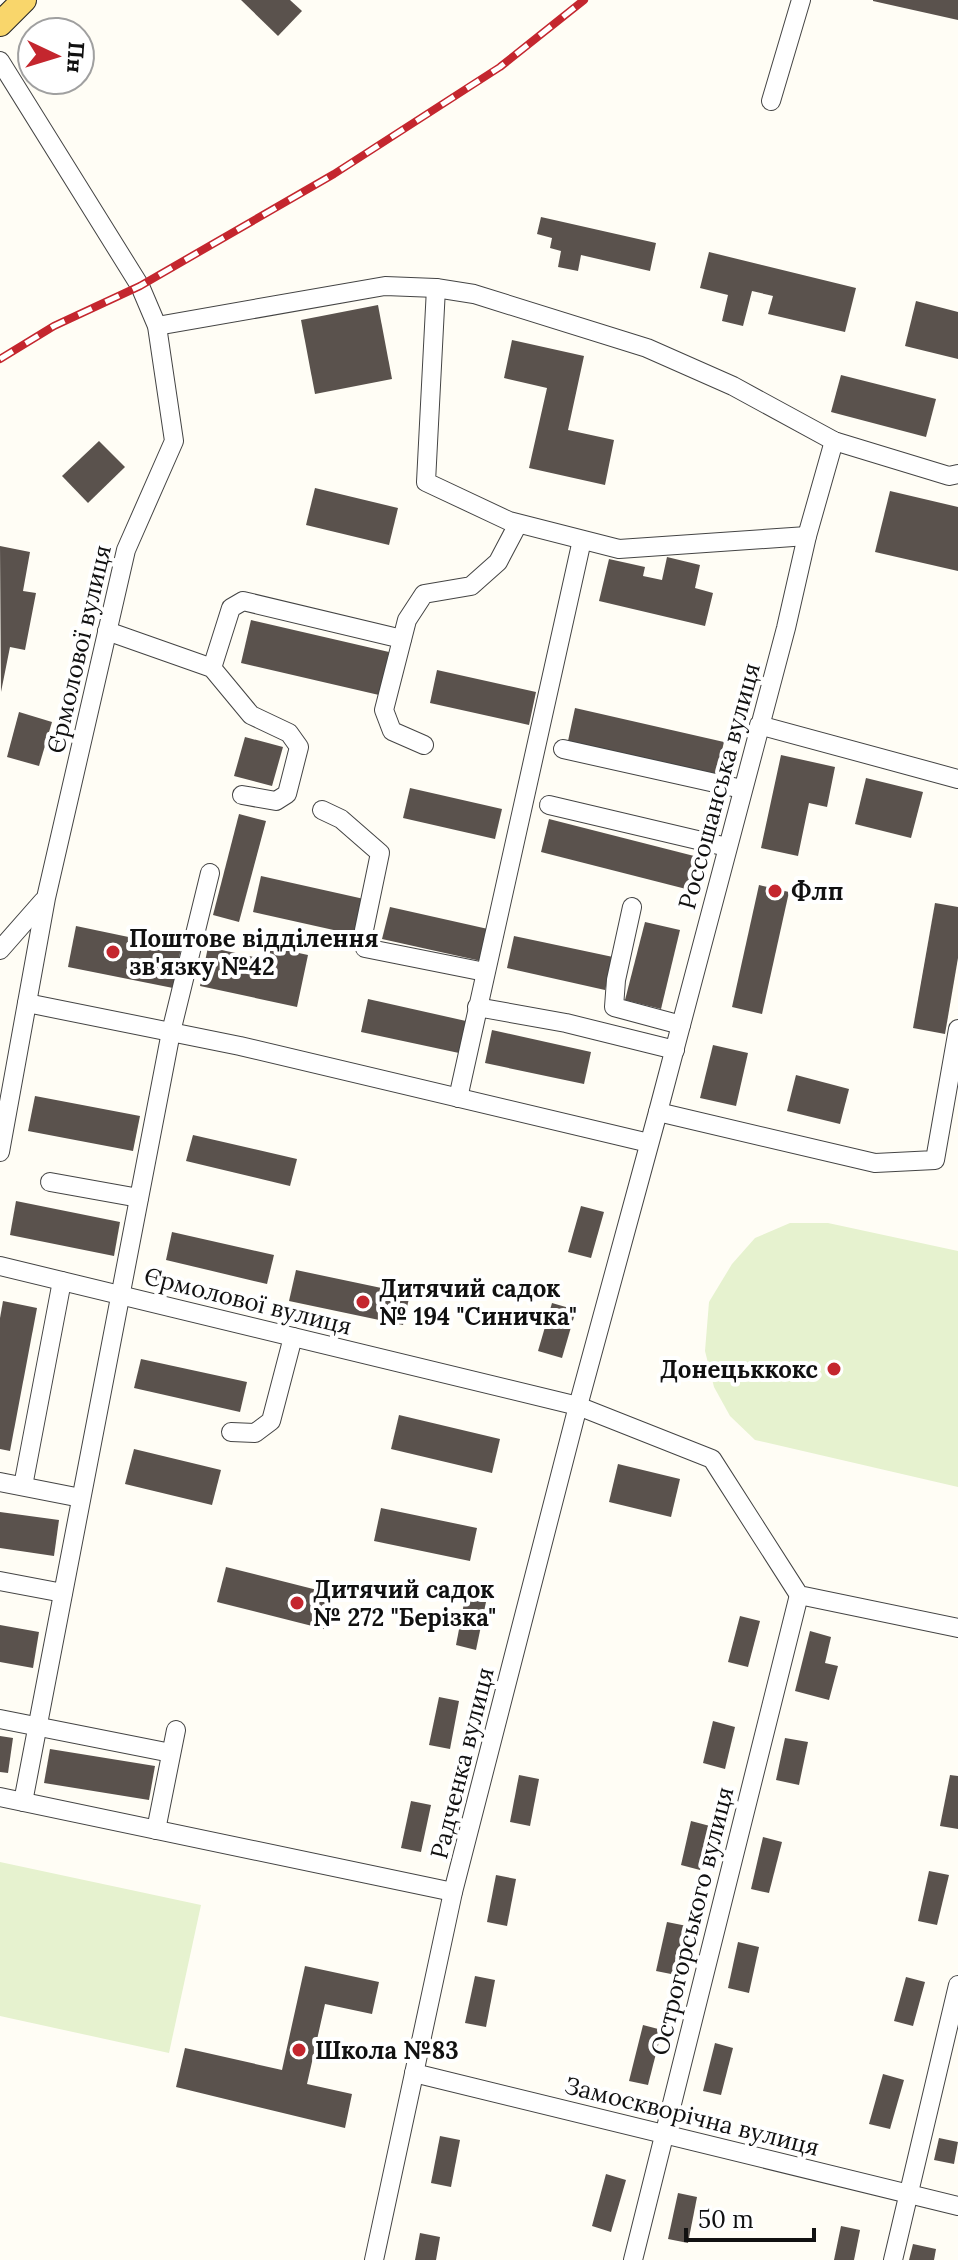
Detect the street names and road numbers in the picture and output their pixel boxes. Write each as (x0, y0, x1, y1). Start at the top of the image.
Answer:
street label: Єрмолової вулиця (40, 542, 118, 756)
street label: Россошанська вулиця (671, 659, 767, 913)
street label: Єрмолової вулиця (141, 1260, 355, 1342)
street label: Радченка вулиця (423, 1664, 501, 1862)
street label: Острогорського вулиця (644, 1784, 740, 2058)
street label: Замоскворічна вулиця (561, 2069, 823, 2163)

